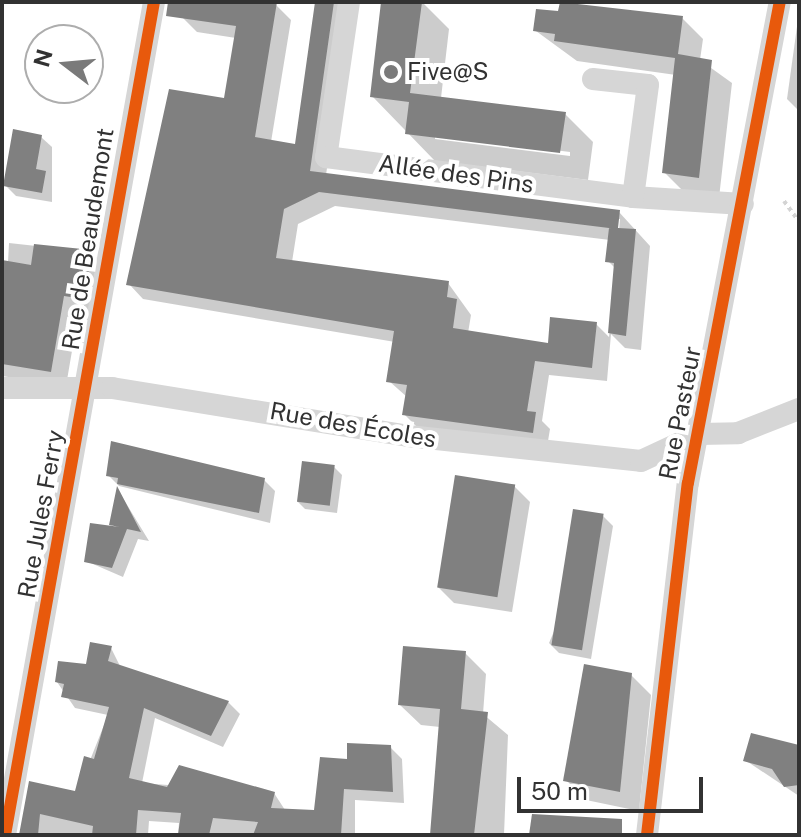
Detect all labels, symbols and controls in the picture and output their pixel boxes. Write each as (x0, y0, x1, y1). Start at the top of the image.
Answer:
north arrow (24, 24, 104, 104)
text: N (28, 46, 58, 70)
place label: Five@S (407, 58, 489, 86)
marker: Five@S (382, 63, 400, 81)
street label: Rue de Beaudemont (56, 126, 120, 352)
street label: Allée des Pins (376, 149, 536, 199)
street label: Rue Pasteur (653, 344, 707, 482)
street label: Rue des Écoles (267, 396, 439, 454)
street label: Rue Jules Ferry (12, 428, 70, 600)
scale bar (521, 761, 707, 811)
text: 50 m (531, 777, 588, 805)

